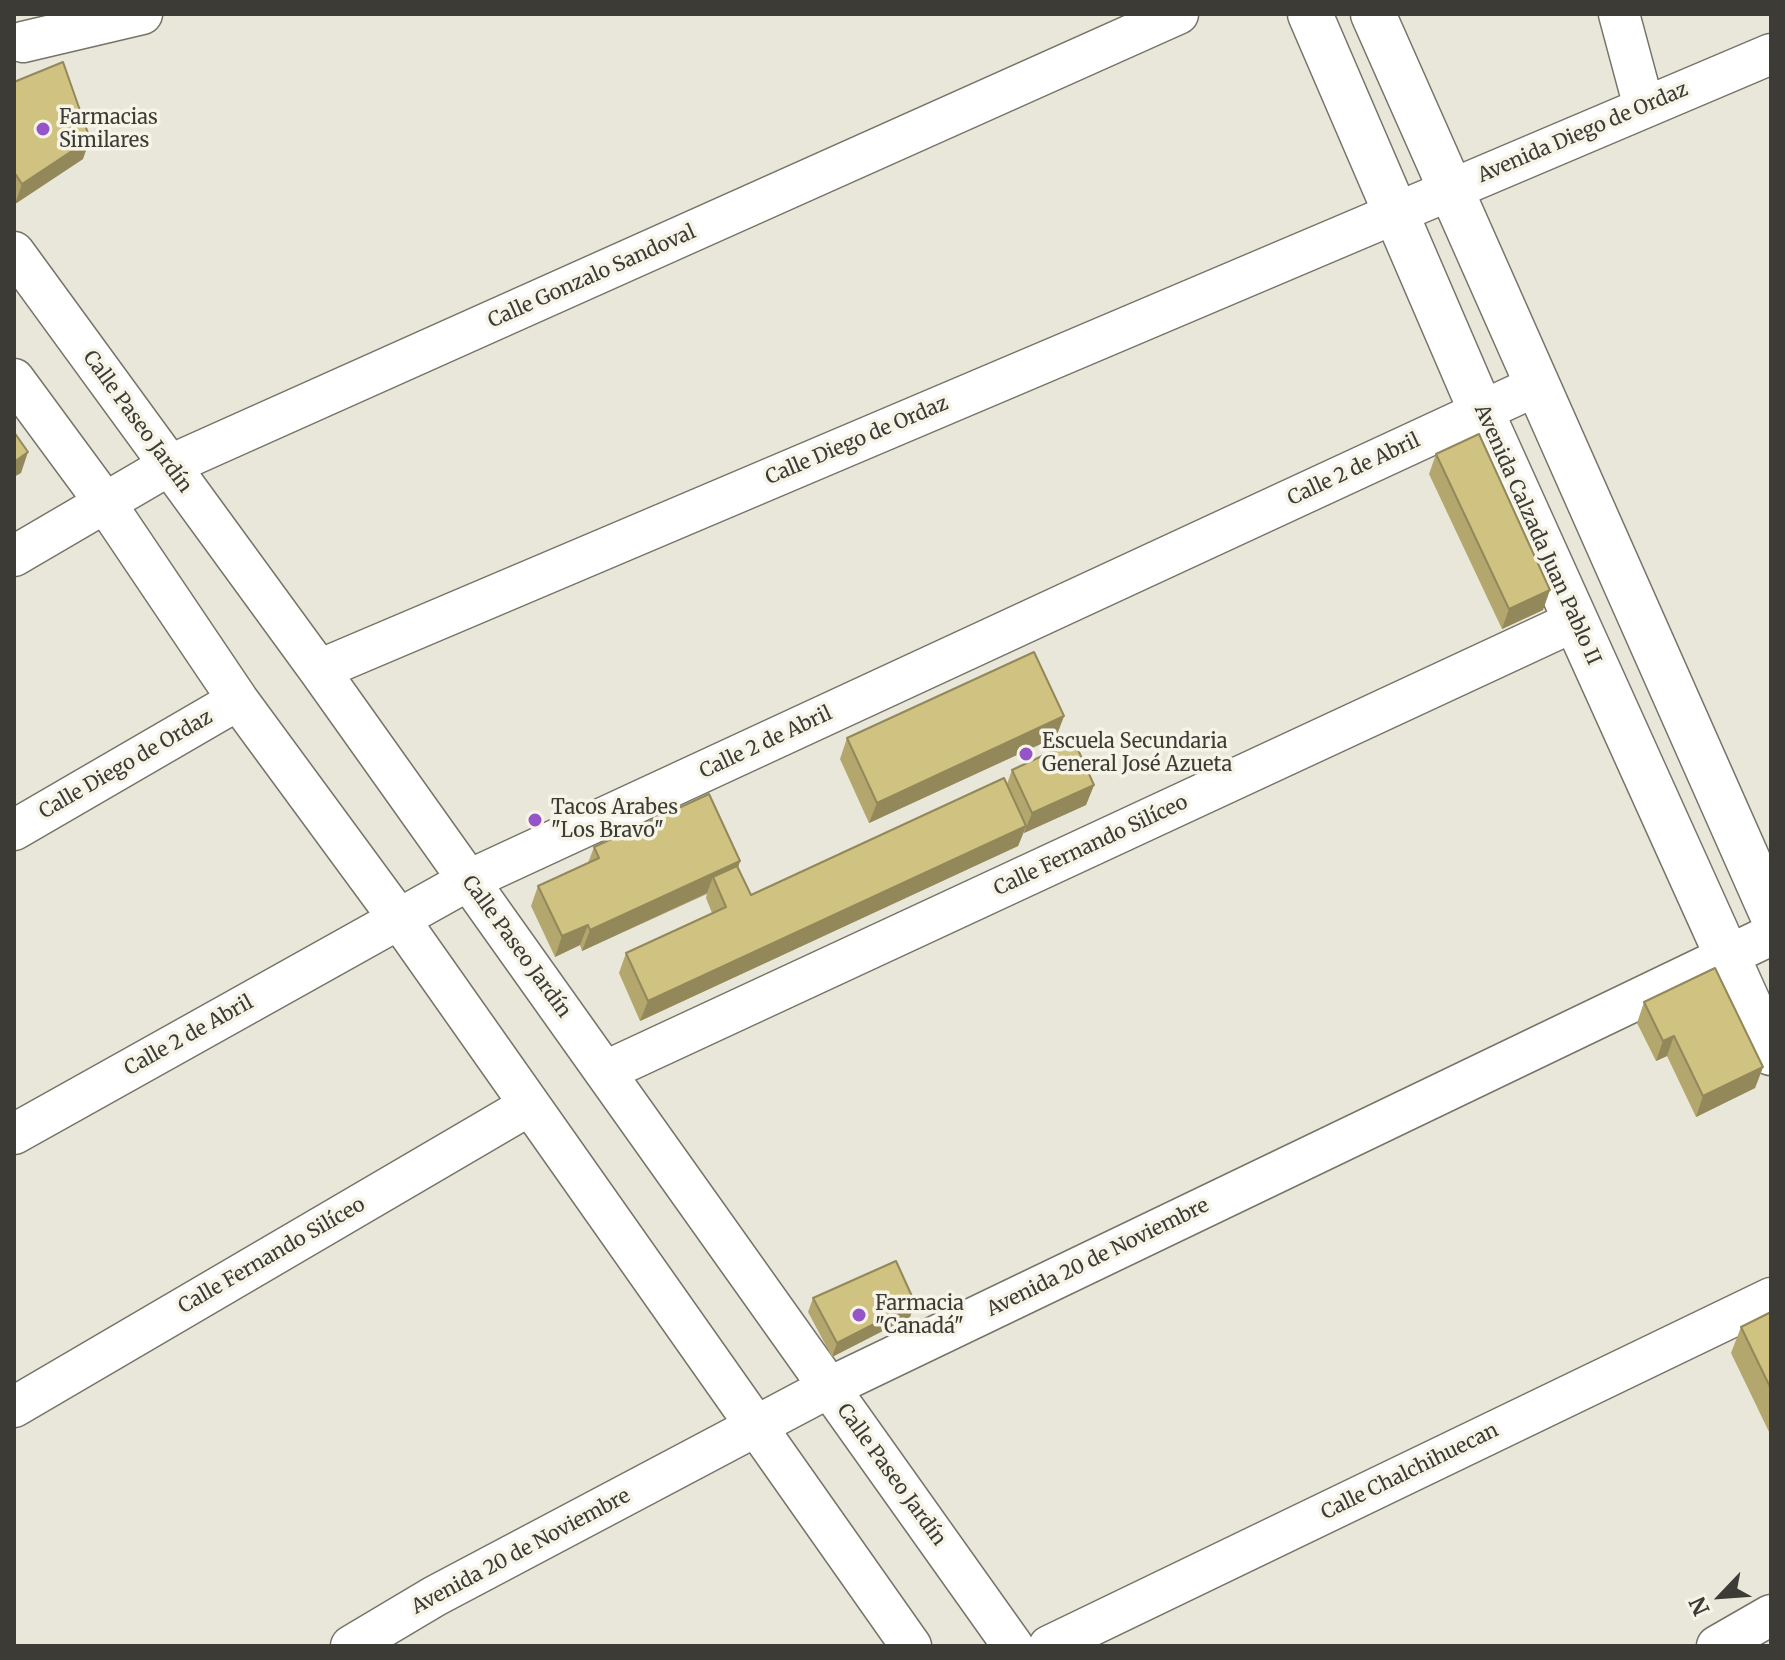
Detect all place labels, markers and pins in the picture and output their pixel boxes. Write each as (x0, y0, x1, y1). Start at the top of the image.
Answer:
place label: Farmacias Similares (59, 106, 158, 153)
marker: Farmacias Similares (34, 120, 52, 138)
place label: Escuela Secundaria General José Azueta (1042, 730, 1232, 777)
marker: Escuela Secundaria General José Azueta (1017, 745, 1035, 763)
place label: Tacos Arabes "Los Bravo" (551, 796, 678, 843)
marker: Tacos Arabes "Los Bravo" (526, 811, 544, 829)
place label: Farmacia "Canadá" (875, 1292, 964, 1339)
marker: Farmacia "Canadá" (850, 1306, 868, 1324)

